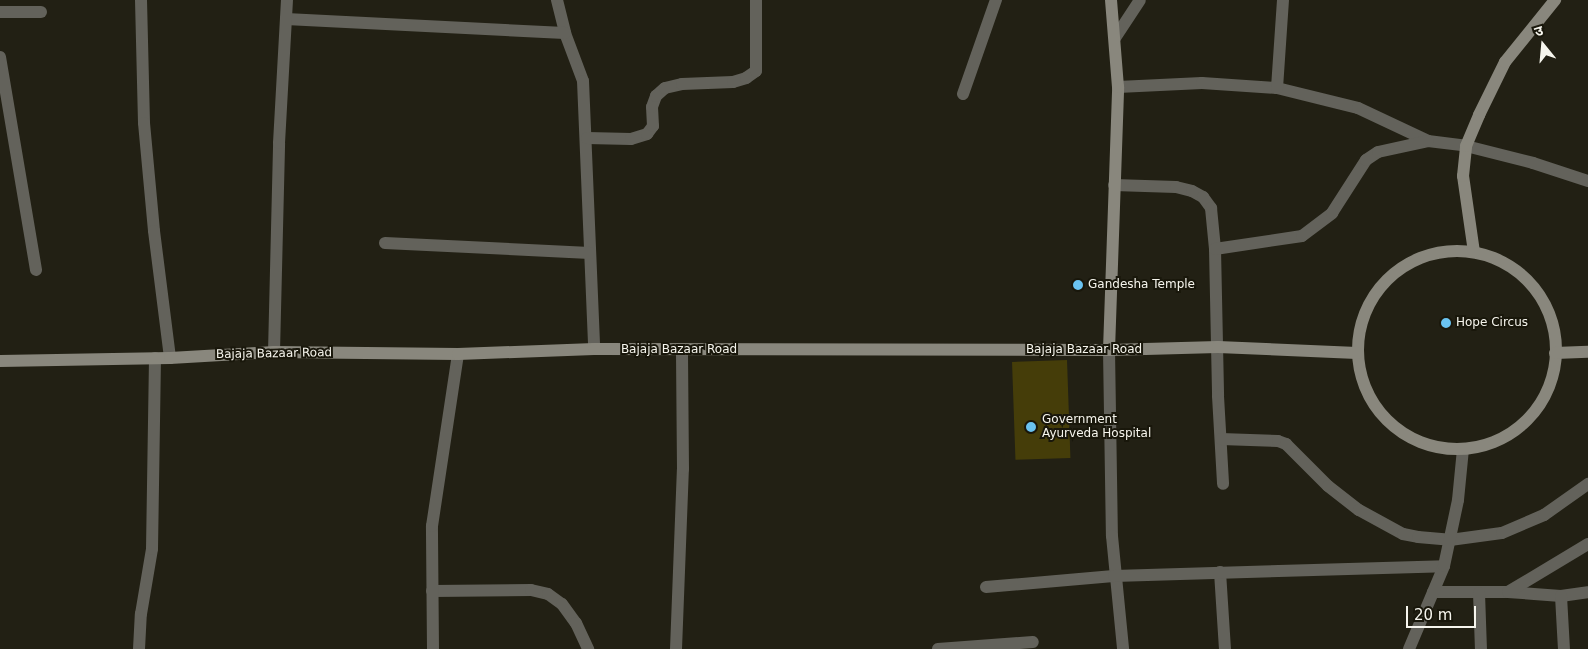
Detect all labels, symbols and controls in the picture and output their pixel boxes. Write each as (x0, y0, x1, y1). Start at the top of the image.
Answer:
north arrow (1518, 20, 1568, 70)
text: उ (1532, 22, 1545, 40)
place label: Gandesha Temple (1088, 278, 1195, 292)
marker: Gandesha Temple (1072, 279, 1084, 291)
place label: Hope Circus (1456, 316, 1528, 330)
marker: Hope Circus (1440, 317, 1452, 329)
street label: Bajaja Bazaar Road (621, 343, 737, 357)
street label: Bajaja Bazaar Road (1026, 343, 1142, 357)
street label: Bajaja Bazaar Road (216, 346, 332, 362)
place label: Government Ayurveda Hospital (1042, 413, 1151, 441)
marker: Government Ayurveda Hospital (1024, 420, 1038, 434)
scale bar (1408, 596, 1478, 628)
text: 20 m (1414, 606, 1452, 624)

